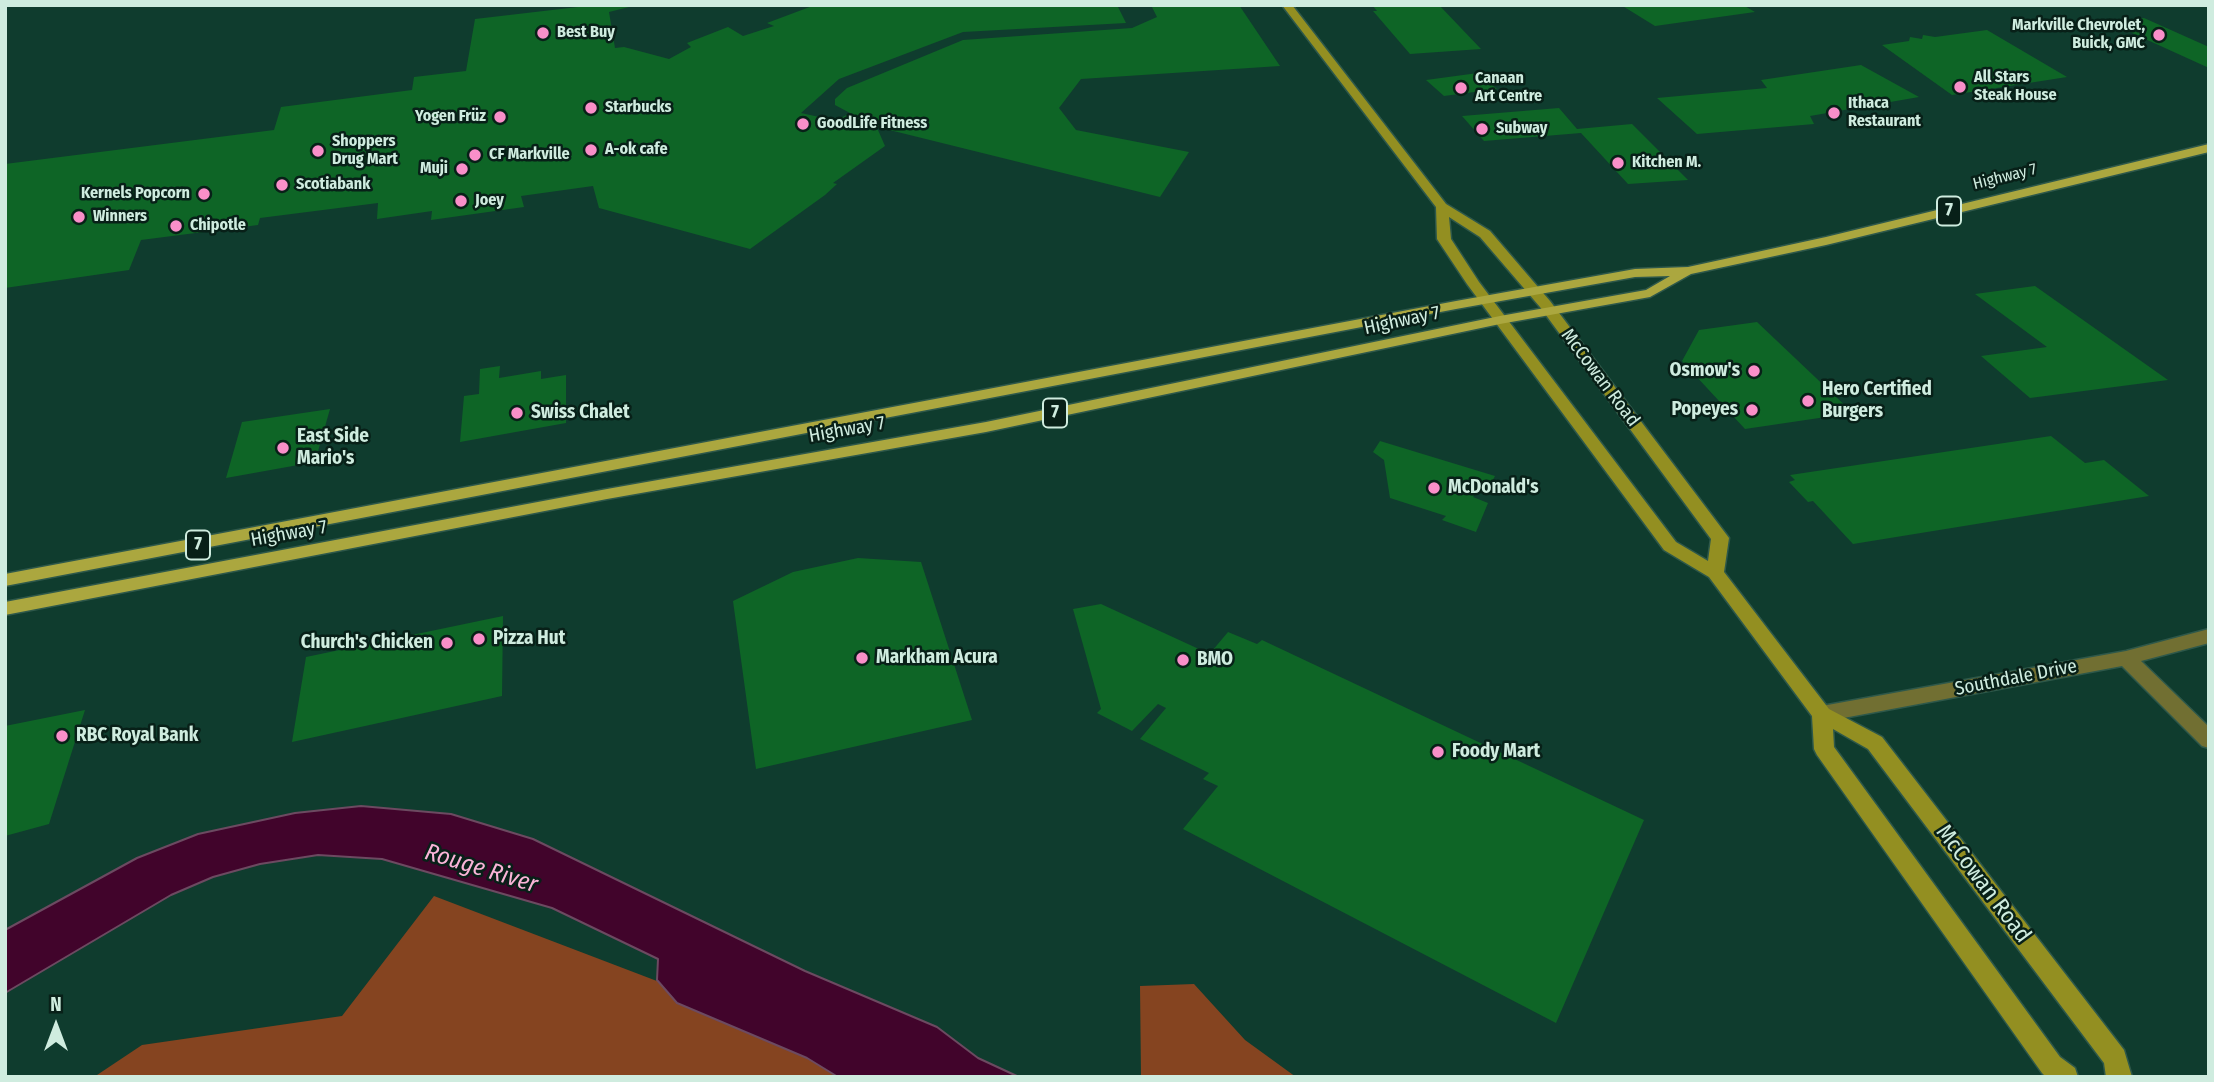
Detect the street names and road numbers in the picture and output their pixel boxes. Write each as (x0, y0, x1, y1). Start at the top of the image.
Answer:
street label: Highway 7 (1971, 160, 2039, 194)
road number: 7 (1937, 196, 1961, 226)
street label: Highway 7 (1362, 302, 1442, 340)
street label: McCowan Road (1556, 325, 1644, 431)
road number: 7 (1043, 398, 1067, 428)
street label: Highway 7 (807, 412, 887, 448)
street label: Highway 7 (249, 516, 329, 552)
road number: 7 (186, 530, 210, 560)
street label: Southdale Drive (1953, 655, 2079, 701)
street label: McCowan Road (1930, 819, 2036, 949)

